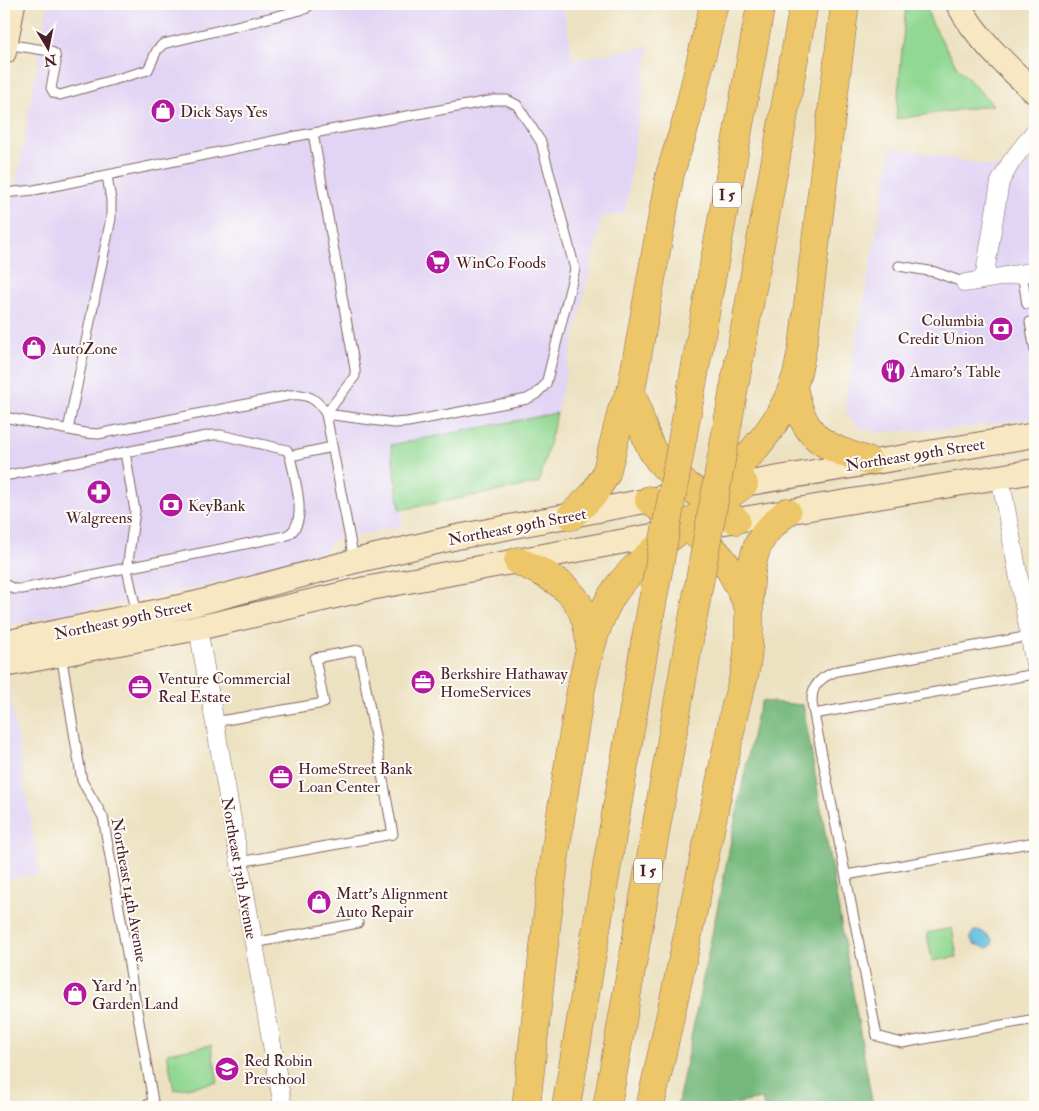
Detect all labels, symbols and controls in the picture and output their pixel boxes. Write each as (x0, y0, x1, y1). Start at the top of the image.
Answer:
north arrow (22, 22, 72, 72)
text: N (42, 51, 59, 70)
shop icon: Dick Says Yes (150, 98, 176, 124)
place label: Dick Says Yes (180, 102, 268, 122)
road number: I 5 (713, 182, 741, 208)
supermarket icon: WinCo Foods (425, 249, 451, 275)
place label: WinCo Foods (455, 253, 546, 273)
place label: Columbia Credit Union (898, 311, 984, 349)
bank icon: Columbia Credit Union (988, 316, 1014, 342)
shop icon: AutoZone (21, 335, 47, 361)
place label: AutoZone (51, 339, 118, 359)
restaurant icon: Amaro's Table (880, 358, 906, 384)
place label: Amaro's Table (909, 362, 1001, 382)
street label: Northeast 99th Street (844, 434, 986, 476)
pharmacy icon: Walgreens (86, 479, 112, 505)
bank icon: KeyBank (158, 492, 184, 518)
place label: KeyBank (188, 496, 246, 516)
street label: Northeast 99th Street (446, 504, 588, 550)
place label: Walgreens (65, 508, 132, 528)
street label: Northeast 99th Street (52, 596, 194, 644)
place label: Berkshire Hathaway HomeServices (440, 664, 569, 702)
place label: Venture Commercial Real Estate (158, 669, 290, 707)
office icon: Berkshire Hathaway HomeServices (410, 669, 436, 695)
office icon: Venture Commercial Real Estate (127, 674, 153, 700)
place label: HomeStreet Bank Loan Center (298, 759, 413, 797)
office icon: HomeStreet Bank Loan Center (268, 764, 294, 790)
street label: Northeast 13th Avenue (217, 796, 261, 941)
street label: Northeast 14th Avenue (106, 816, 152, 964)
road number: I 5 (634, 858, 662, 884)
place label: Matt's Alignment Auto Repair (335, 884, 448, 923)
shop icon: Matt's Alignment Auto Repair (306, 889, 332, 915)
place label: Yard 'n Garden Land (92, 976, 178, 1014)
shop icon: Yard 'n Garden Land (62, 981, 88, 1007)
place label: Red Robin Preschool (244, 1051, 313, 1089)
school or university icon: Red Robin Preschool (214, 1056, 240, 1082)

